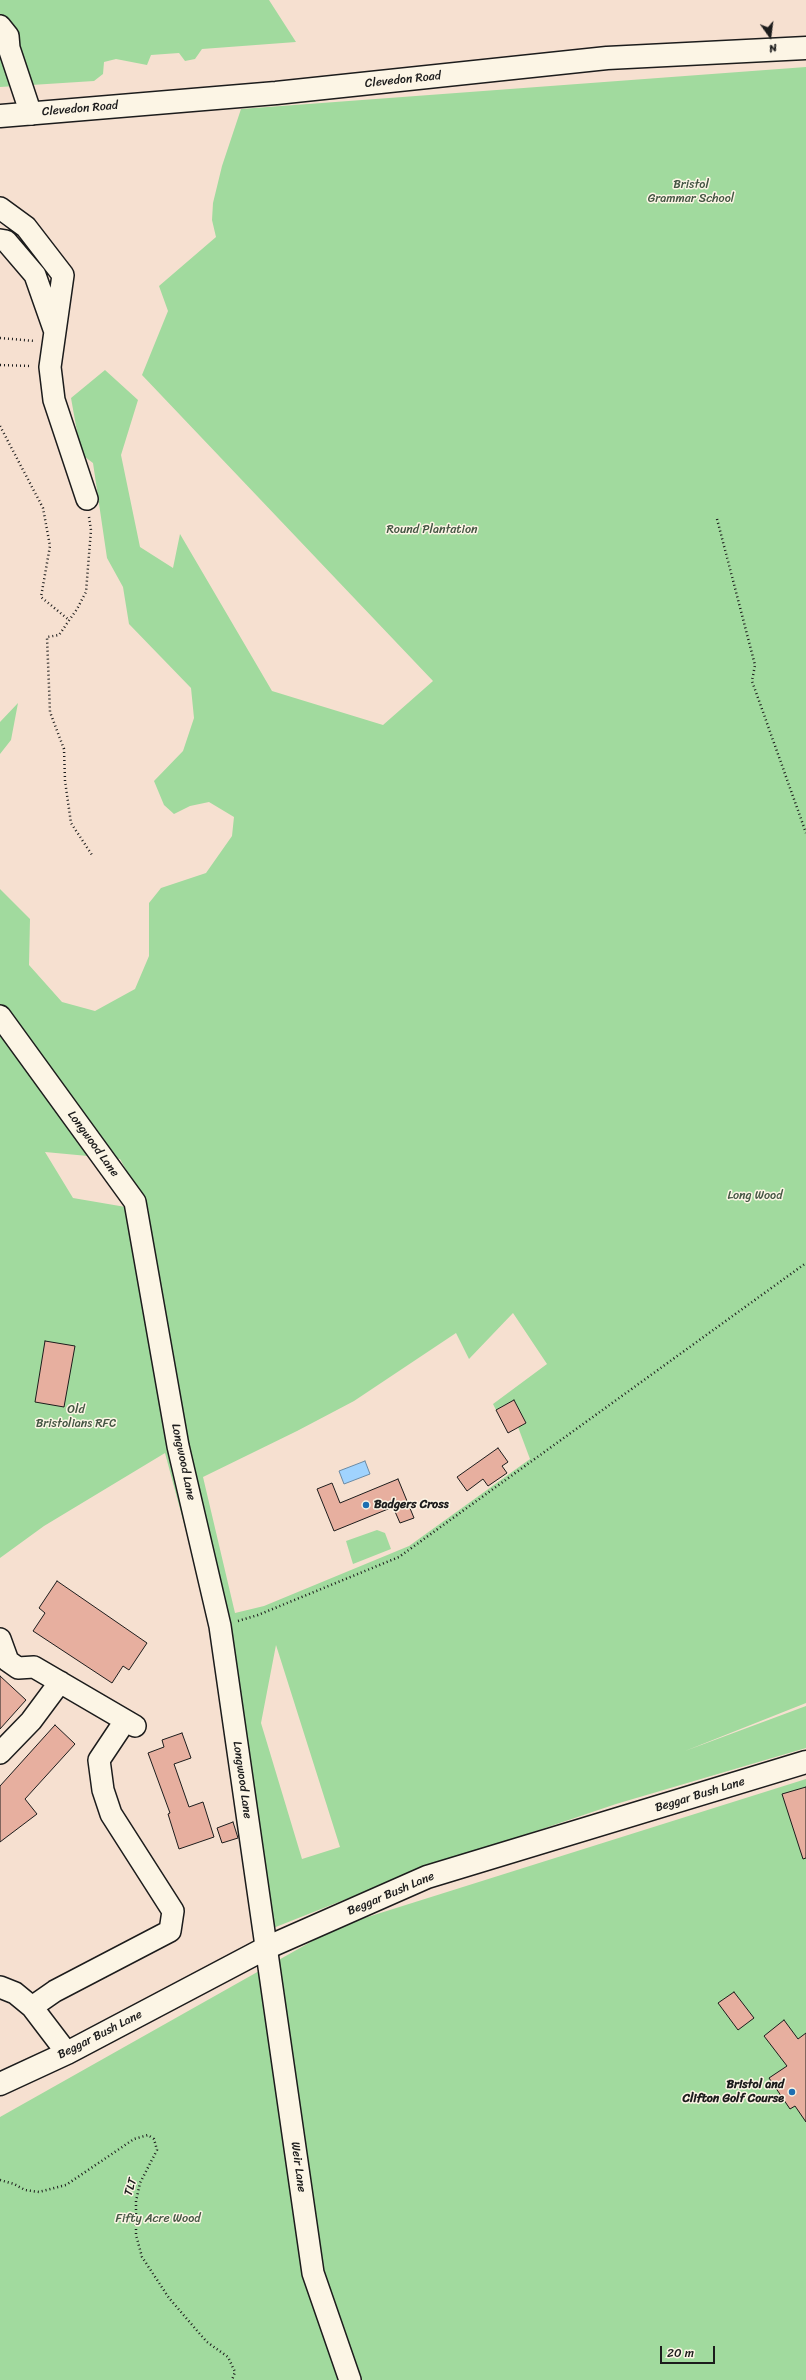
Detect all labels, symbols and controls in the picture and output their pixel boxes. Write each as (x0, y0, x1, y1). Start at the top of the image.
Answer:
north arrow (750, 16, 790, 56)
text: N (767, 38, 779, 58)
street label: Clevedon Road (364, 69, 442, 91)
street label: Clevedon Road (41, 98, 119, 120)
park label: Bristol Grammar School (648, 178, 734, 206)
park label: Round Plantation (387, 523, 477, 537)
street label: Longwood Lane (64, 1108, 122, 1180)
park label: Long Wood (727, 1189, 783, 1203)
park label: Old Bristolians RFC (36, 1403, 116, 1431)
street label: Longwood Lane (168, 1422, 198, 1502)
place label: Badgers Cross (374, 1498, 449, 1512)
marker: Badgers Cross (361, 1500, 371, 1510)
street label: Longwood Lane (229, 1740, 255, 1820)
street label: Beggar Bush Lane (653, 1775, 747, 1815)
street label: Beggar Bush Lane (345, 1869, 437, 1919)
street label: Beggar Bush Lane (55, 2007, 145, 2063)
place label: Bristol and Clifton Golf Course (682, 2078, 784, 2106)
marker: Bristol and Clifton Golf Course (787, 2087, 797, 2097)
street label: Weir Lane (287, 2141, 309, 2193)
street label: TLT (121, 2176, 141, 2198)
park label: Fifty Acre Wood (115, 2212, 201, 2226)
scale bar (662, 2338, 717, 2364)
text: 20 m (667, 2342, 694, 2364)

